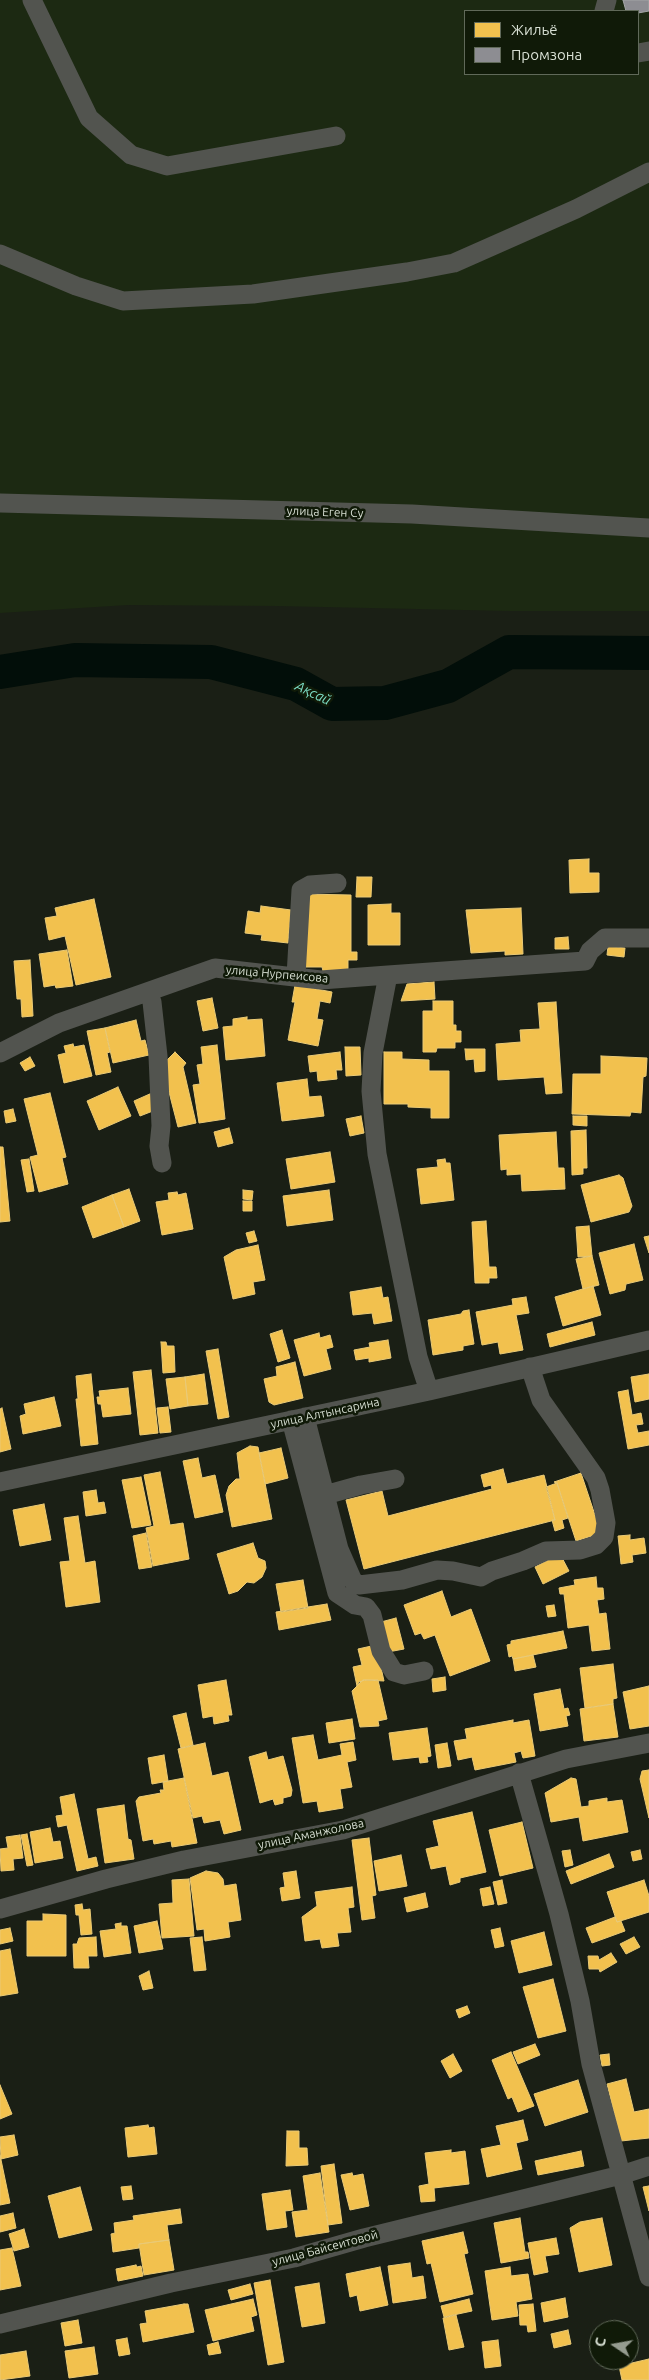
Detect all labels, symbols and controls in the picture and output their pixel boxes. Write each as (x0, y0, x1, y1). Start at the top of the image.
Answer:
legend (464, 10, 639, 75)
text: Жильё (511, 21, 558, 38)
text: Промзона (511, 46, 582, 63)
street label: улица Еген Су (286, 503, 364, 521)
water label: Ақсай (292, 677, 334, 709)
street label: улица Нурпеисова (225, 962, 329, 986)
street label: улица Алтынсарина (269, 1394, 381, 1432)
street label: улица Аманжолова (257, 1816, 365, 1852)
street label: улица Байсеитовой (271, 2227, 379, 2269)
north arrow (589, 2320, 639, 2370)
text: С (592, 2336, 609, 2348)

